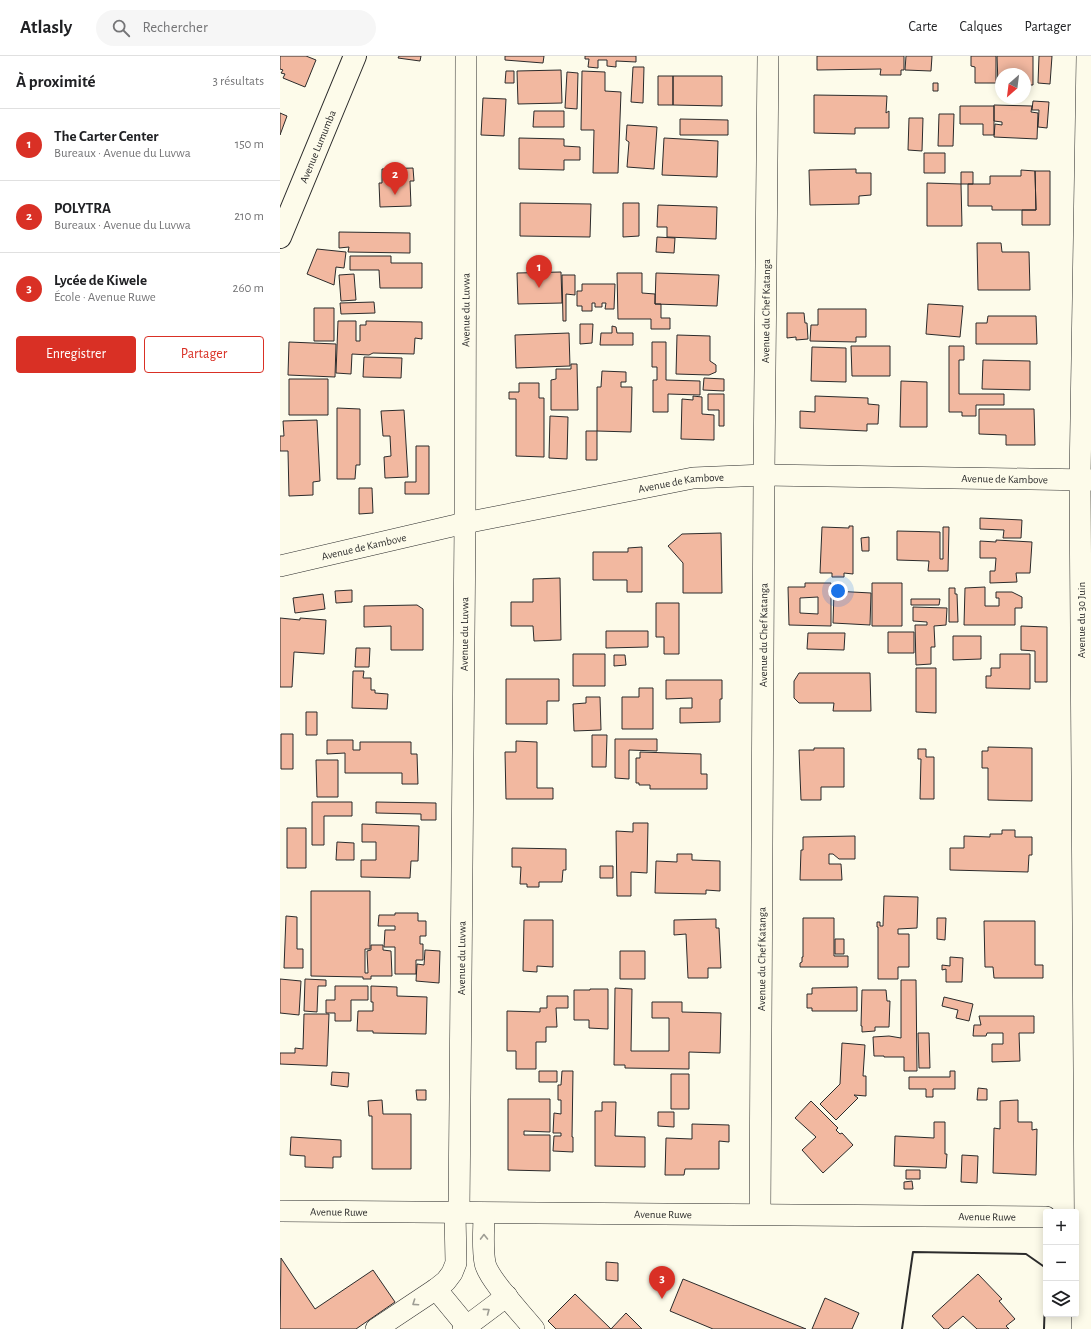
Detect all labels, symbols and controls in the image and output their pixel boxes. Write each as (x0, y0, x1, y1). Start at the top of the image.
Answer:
search box (96, 10, 376, 46)
icon: search (110, 17, 132, 39)
text: Atlasly (20, 18, 72, 37)
text: Rechercher (142, 20, 208, 35)
text: Carte (909, 20, 937, 34)
text: Calques (959, 20, 1003, 34)
text: Partager (1025, 20, 1071, 34)
north arrow (995, 68, 1031, 104)
text: À proximité (16, 73, 96, 90)
text: 3 résultats (213, 75, 264, 88)
street label: Avenue Lumumba (298, 108, 338, 185)
text: The Carter Center (54, 129, 158, 144)
text: 1 (27, 138, 31, 151)
text: 150 m (235, 138, 264, 151)
text: Bureaux · Avenue du Luvwa (54, 147, 191, 160)
pin: 2 (382, 162, 408, 195)
text: POLYTRA (54, 201, 111, 216)
text: 2 (26, 210, 32, 223)
text: 210 m (234, 210, 264, 223)
text: Bureaux · Avenue du Luvwa (54, 219, 191, 232)
pin: 1 (526, 255, 552, 288)
street label: Avenue du Chef Katanga (760, 259, 772, 363)
text: Lycée de Kiwele (54, 273, 147, 288)
street label: Avenue du Luvwa (460, 273, 471, 347)
text: 3 (26, 282, 32, 295)
text: 260 m (233, 282, 264, 295)
text: École · Avenue Ruwe (54, 291, 156, 304)
button: Enregistrer (16, 336, 136, 373)
button: Partager (144, 336, 264, 373)
street label: Avenue de Kambove (637, 471, 724, 494)
street label: Avenue de Kambove (961, 473, 1048, 485)
street label: Avenue de Kambove (320, 531, 407, 562)
your location (828, 581, 848, 601)
street label: Avenue du 30 Juin (1076, 582, 1087, 658)
street label: Avenue du Chef Katanga (757, 583, 769, 687)
street label: Avenue du Luvwa (458, 597, 470, 671)
street label: Avenue du Chef Katanga (756, 907, 767, 1011)
street label: Avenue du Luvwa (455, 921, 467, 995)
street label: Avenue Ruwe (310, 1206, 368, 1217)
street label: Avenue Ruwe (634, 1208, 692, 1220)
map controls (1043, 1209, 1079, 1317)
button: + (1043, 1209, 1079, 1245)
street label: Avenue Ruwe (958, 1211, 1016, 1222)
one-way arrow (480, 1234, 489, 1240)
button: − (1043, 1245, 1079, 1281)
pin: 3 (649, 1266, 675, 1299)
button: layers (1043, 1281, 1079, 1317)
one-way arrow (412, 1298, 419, 1305)
one-way arrow (482, 1309, 489, 1316)

